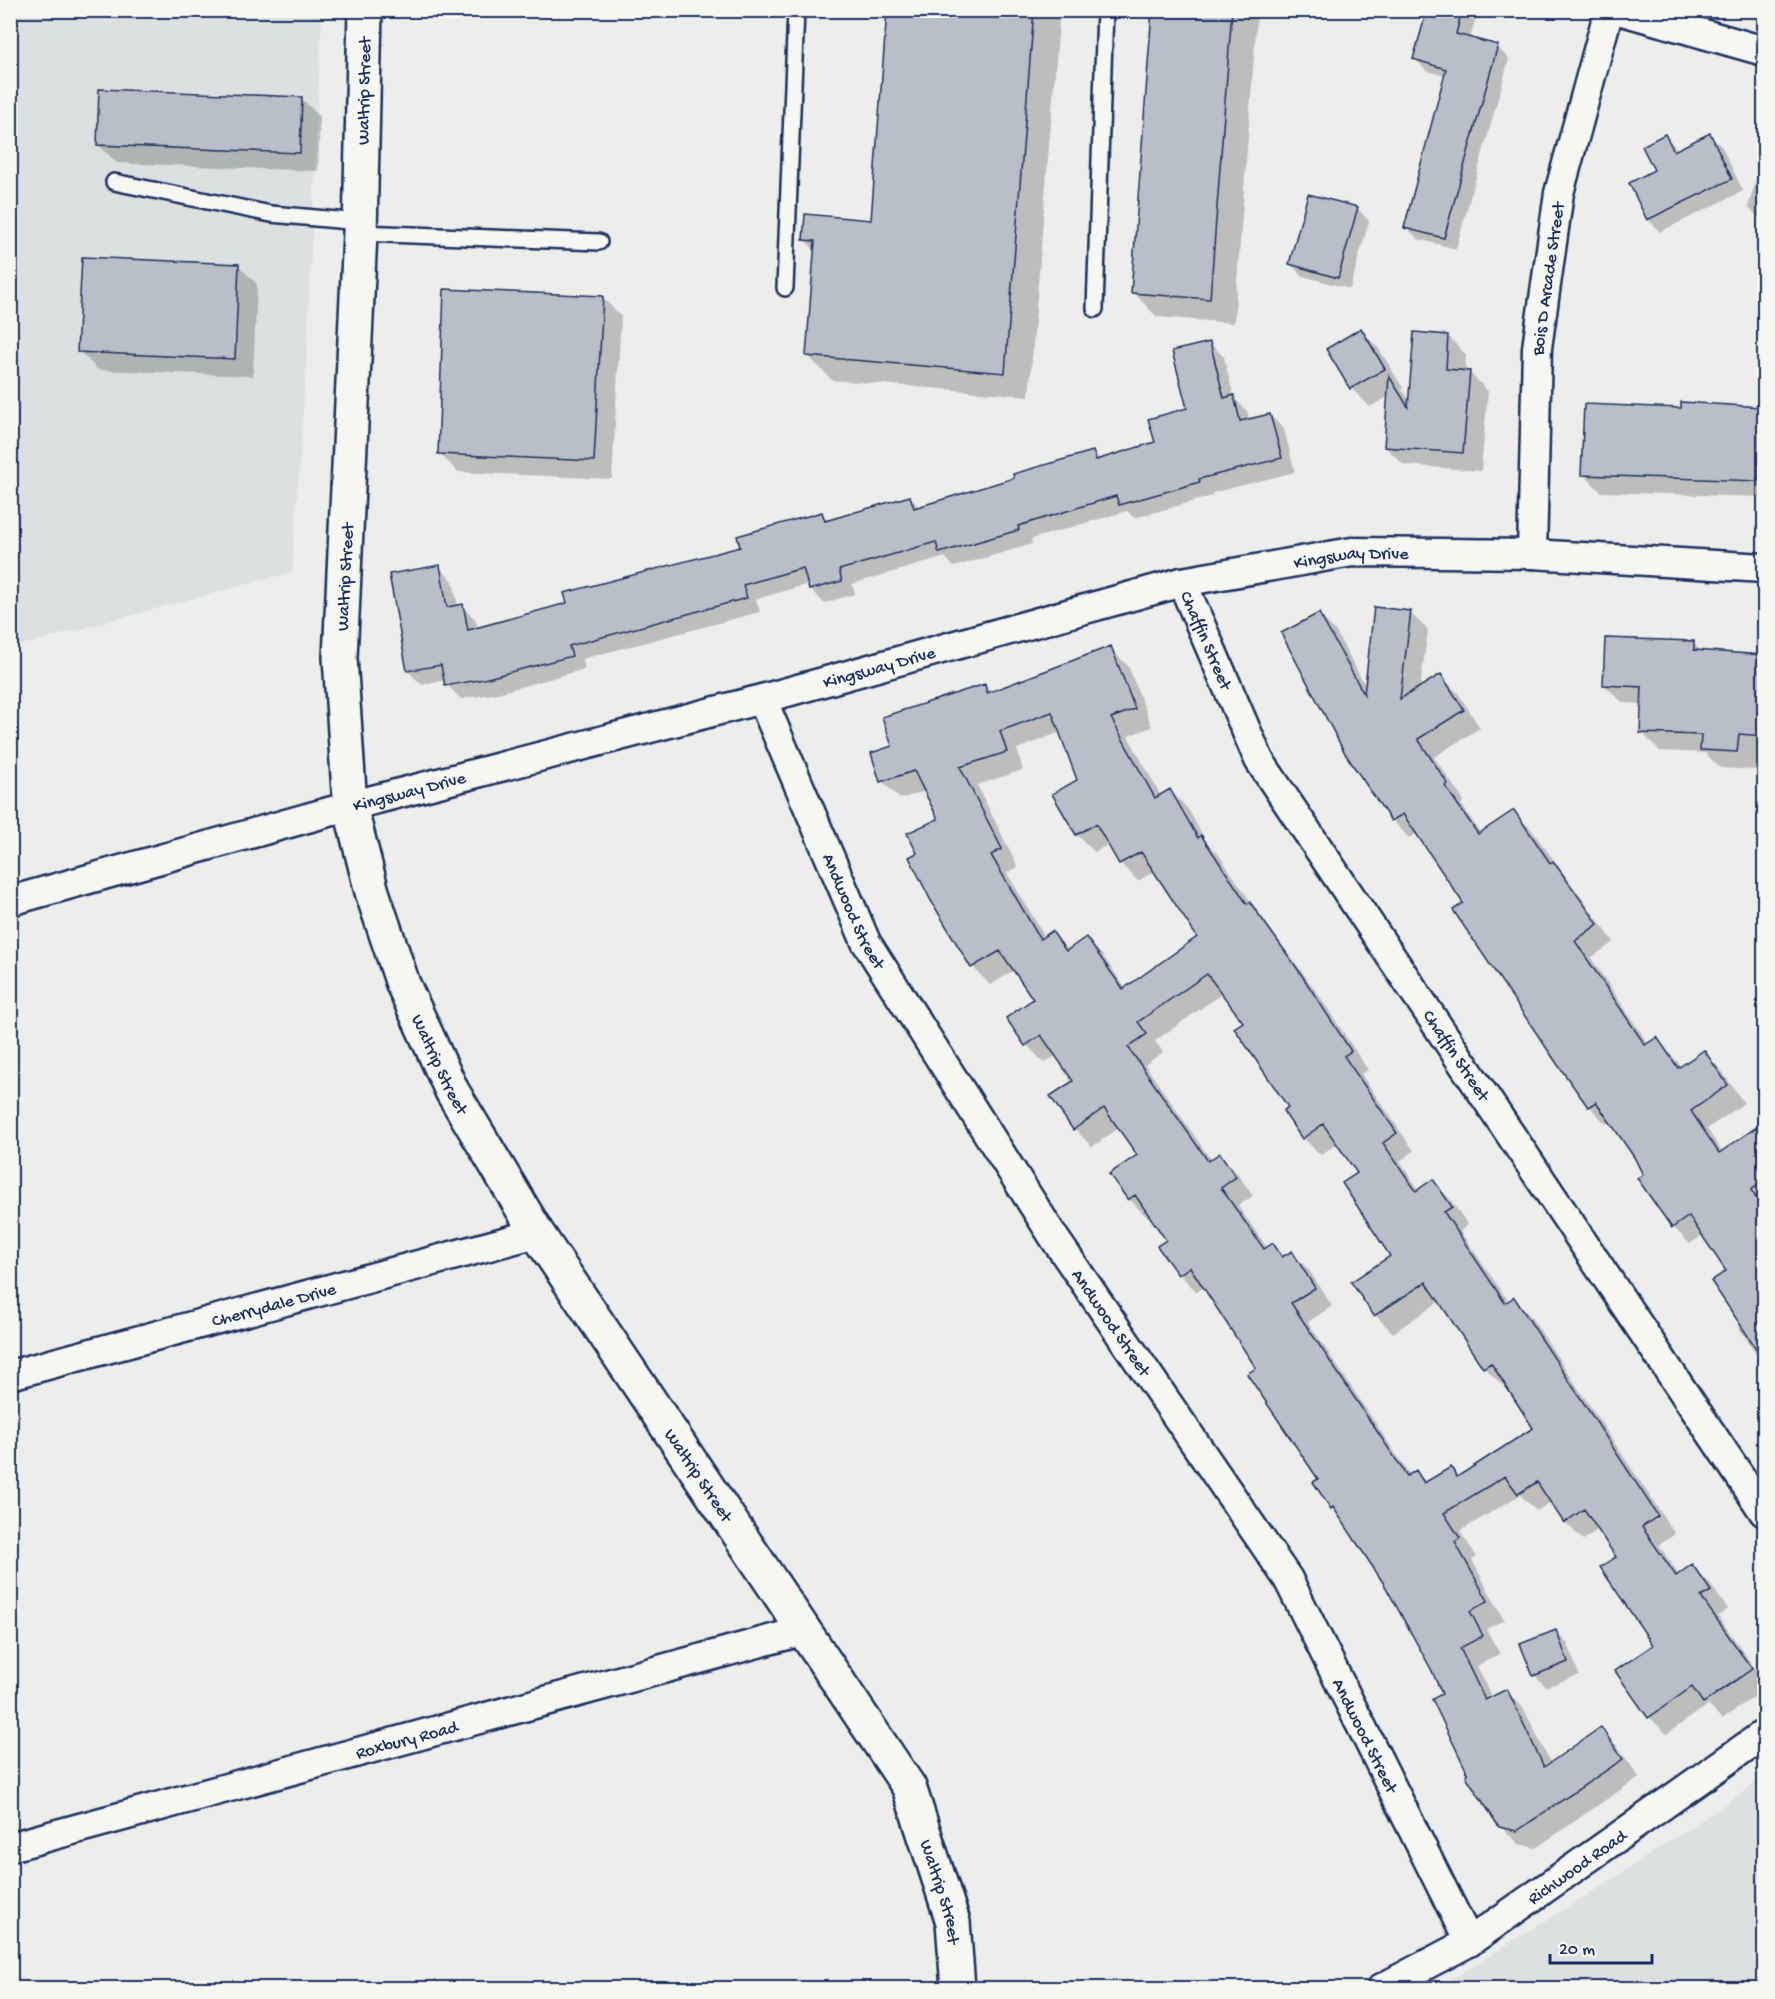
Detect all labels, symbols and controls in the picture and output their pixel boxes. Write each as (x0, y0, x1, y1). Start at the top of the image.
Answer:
street label: Waltrip Street (354, 35, 377, 145)
street label: Bois D Arcade Street (1529, 199, 1571, 357)
street label: Waltrip Street (333, 521, 360, 632)
street label: Kingsway Drive (1292, 543, 1409, 575)
street label: Chaffin Street (1174, 588, 1236, 695)
street label: Kingsway Drive (821, 643, 939, 694)
street label: Kingsway Drive (351, 768, 469, 818)
street label: Andwood Street (816, 851, 889, 975)
street label: Chaffin Street (1417, 1007, 1494, 1107)
street label: Waltrip Street (405, 1012, 472, 1120)
street label: Andwood Street (1066, 1266, 1155, 1382)
street label: Cherrydale Drive (210, 1279, 339, 1333)
street label: Waltrip Street (658, 1425, 737, 1528)
street label: Andwood Street (1326, 1676, 1402, 1798)
street label: Roxbury Road (354, 1717, 462, 1765)
street label: Richwood Road (1525, 1825, 1633, 1910)
street label: Waltrip Street (914, 1838, 963, 1946)
scale bar (1550, 1927, 1652, 1965)
text: 20 m (1559, 1940, 1595, 1961)

